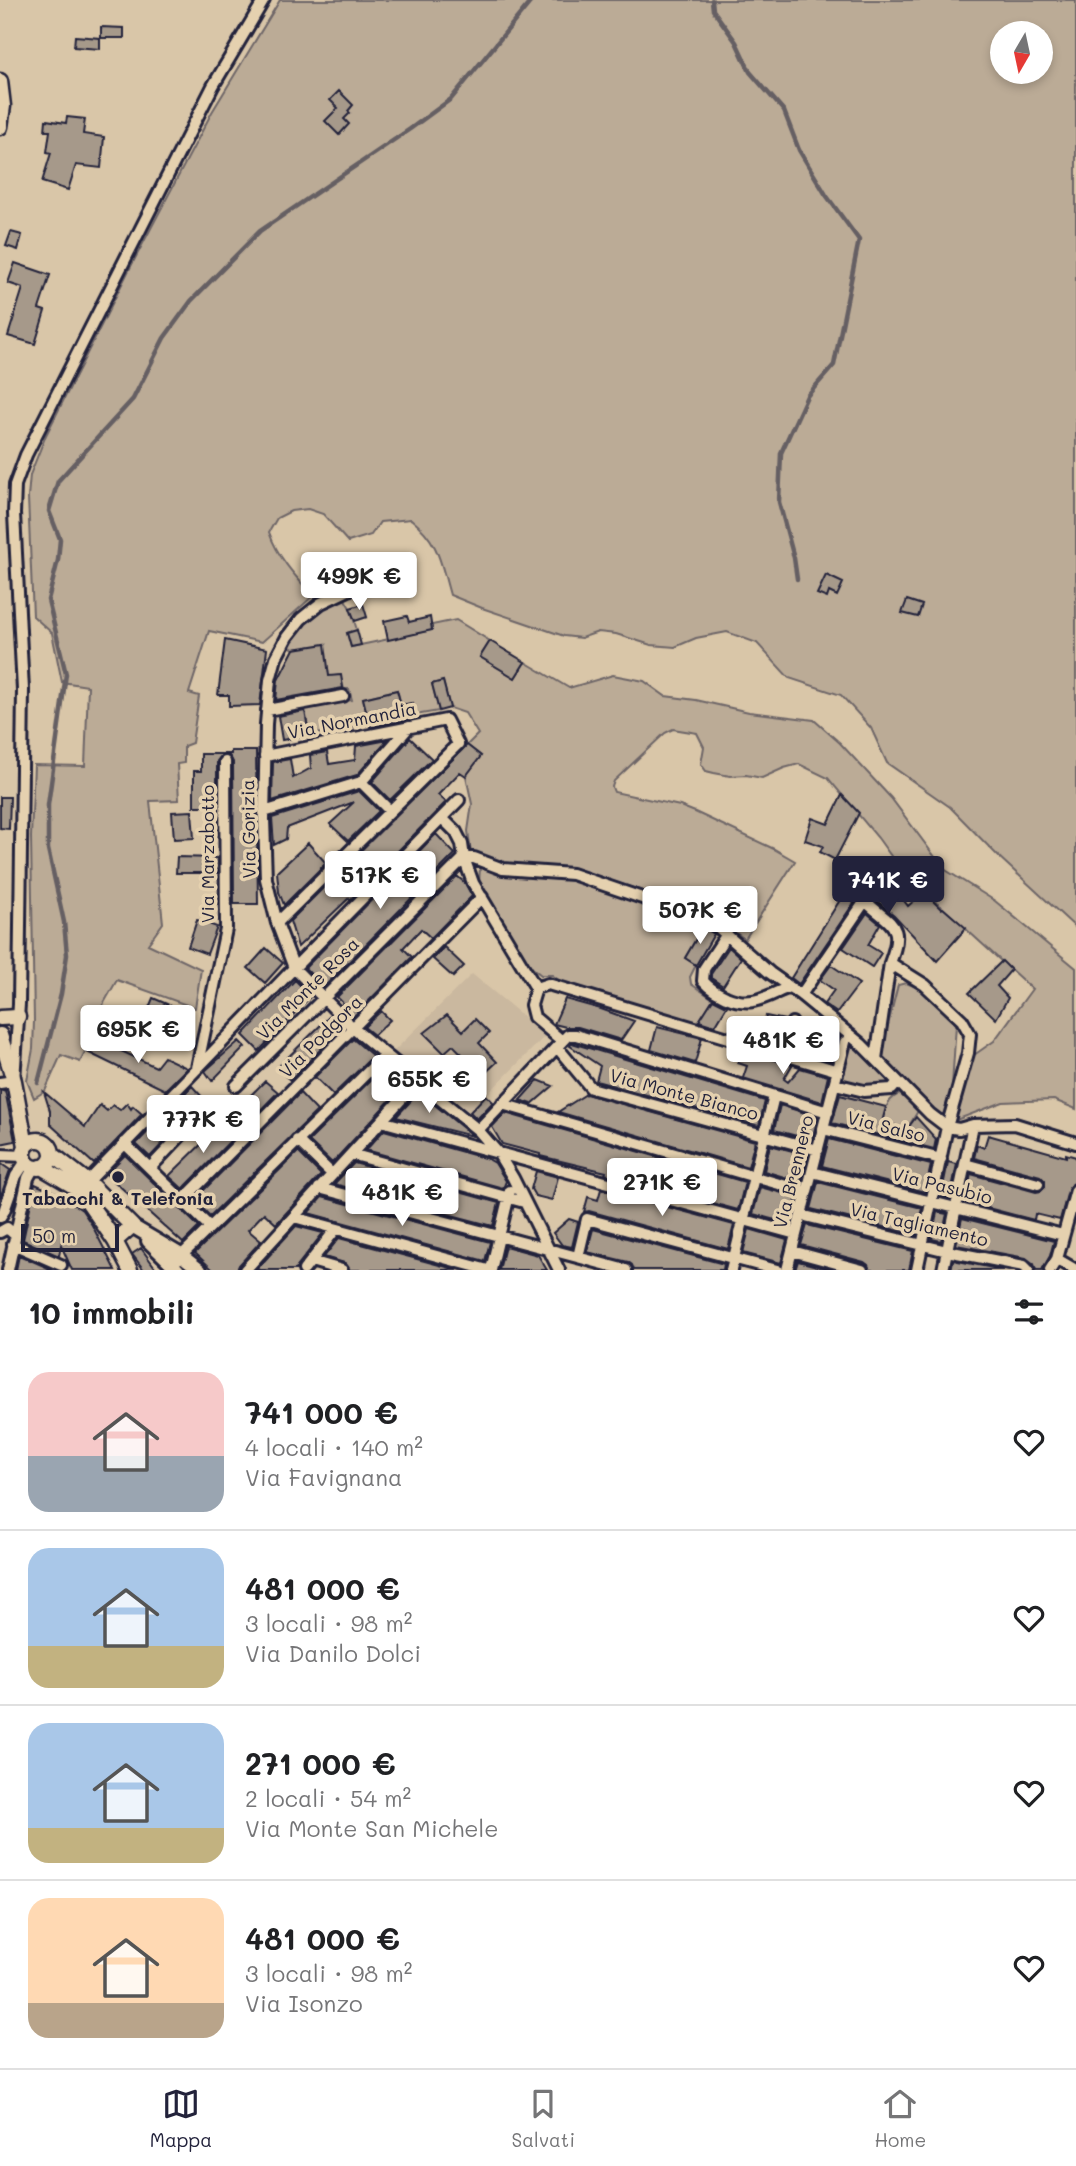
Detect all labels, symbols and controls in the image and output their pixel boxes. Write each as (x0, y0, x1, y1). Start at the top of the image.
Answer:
north arrow (990, 21, 1054, 84)
map controls (990, 21, 1053, 84)
pin: 499K € (302, 552, 416, 612)
text: 499K € (317, 560, 401, 590)
street label: Via Normandia (285, 696, 418, 744)
street label: Via Gorizia (235, 779, 261, 879)
street label: Via Marzabotto (195, 784, 219, 923)
pin: 517K € (323, 852, 437, 911)
pin: 741K € (831, 856, 945, 916)
text: 517K € (341, 859, 419, 889)
text: 741K € (848, 864, 928, 894)
pin: 507K € (643, 886, 757, 946)
text: 507K € (658, 894, 742, 924)
street label: Via Monte Rosa (251, 932, 364, 1045)
street label: Via Podgora (273, 989, 367, 1083)
pin: 695K € (81, 1006, 195, 1065)
text: 695K € (96, 1013, 180, 1043)
pin: 481K € (726, 1016, 840, 1076)
text: 481K € (742, 1024, 824, 1054)
pin: 655K € (372, 1056, 486, 1115)
text: 655K € (388, 1063, 470, 1093)
street label: Via Monte Bianco (607, 1063, 762, 1126)
pin: 777K € (146, 1096, 260, 1155)
text: 777K € (163, 1103, 243, 1133)
street label: Via Salso (845, 1105, 928, 1147)
street label: Via Brennero (767, 1112, 819, 1231)
pin: 271K € (605, 1158, 719, 1218)
street label: Via Pasubio (890, 1161, 995, 1209)
text: 271K € (623, 1166, 701, 1196)
pin: 481K € (345, 1168, 459, 1228)
marker: Tabacchi & Telefonia (110, 1169, 126, 1185)
text: 481K € (361, 1176, 443, 1206)
place label: Tabacchi & Telefonia (22, 1186, 214, 1210)
street label: Via Tagliamento (848, 1196, 991, 1252)
scale bar (21, 1221, 119, 1253)
text: 50 m (32, 1223, 76, 1248)
text: 10 immobili (28, 1292, 195, 1332)
icon: filters (1010, 1293, 1048, 1331)
text: 741 000 € (245, 1392, 398, 1432)
icon: home (84, 1400, 168, 1484)
icon: heart (1010, 1423, 1048, 1461)
text: 4 locali · 140 m² (245, 1432, 423, 1462)
text: Via Favignana (245, 1462, 402, 1492)
text: 481 000 € (245, 1568, 400, 1608)
icon: home (84, 1576, 168, 1660)
icon: heart (1010, 1599, 1048, 1637)
text: 3 locali · 98 m² (245, 1608, 413, 1638)
text: Via Danilo Dolci (245, 1638, 421, 1668)
text: 271 000 € (245, 1743, 396, 1783)
icon: home (84, 1751, 168, 1835)
icon: heart (1010, 1774, 1048, 1812)
text: 2 locali · 54 m² (245, 1783, 411, 1813)
text: Via Monte San Michele (245, 1813, 498, 1843)
text: 481 000 € (245, 1918, 400, 1958)
icon: home (84, 1926, 168, 2010)
icon: heart (1010, 1949, 1048, 1987)
text: 3 locali · 98 m² (245, 1958, 413, 1988)
text: Via Isonzo (245, 1988, 363, 2018)
tab: Mappa (150, 2085, 212, 2152)
tab: Salvati (512, 2085, 575, 2152)
tab: Home (875, 2085, 926, 2152)

